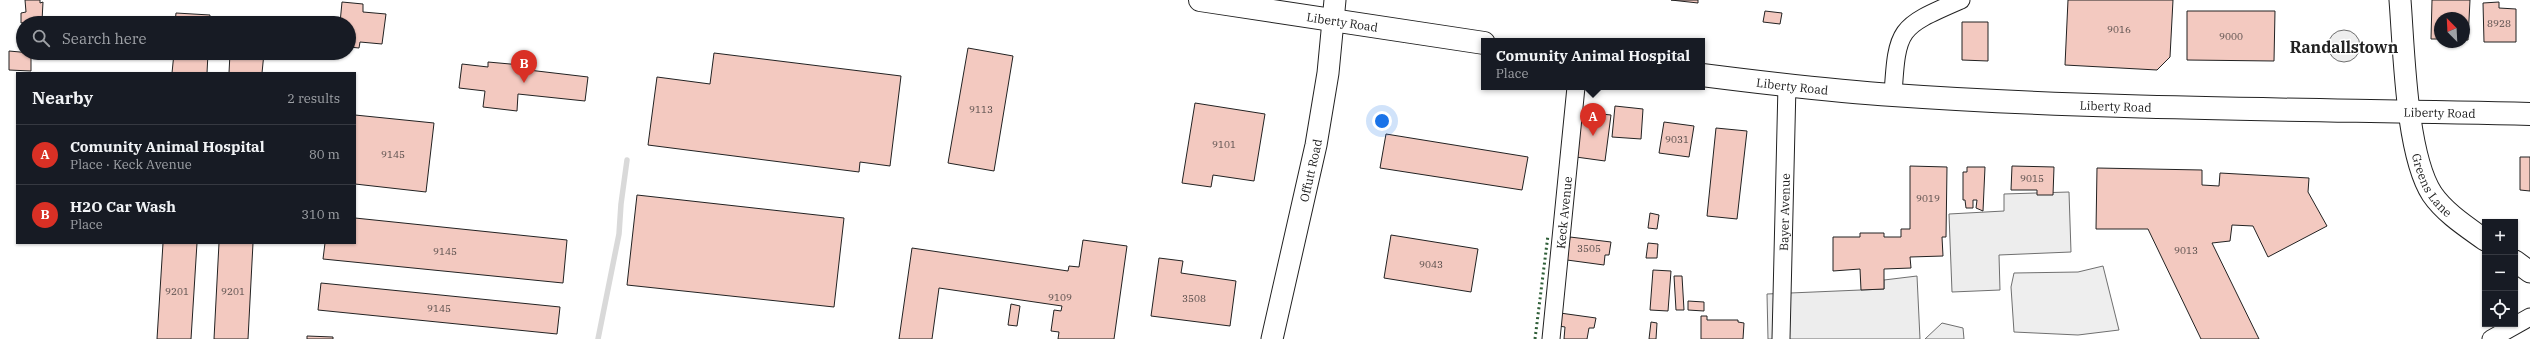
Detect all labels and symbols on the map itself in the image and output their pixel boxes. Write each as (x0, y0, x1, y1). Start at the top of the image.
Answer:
street label: Liberty Road (1306, 9, 1379, 34)
north arrow (2434, 12, 2470, 48)
house number: 8928 (2487, 17, 2511, 30)
house number: 9016 (2107, 23, 2131, 36)
house number: 9000 (2219, 30, 2243, 43)
district label: Randallstown (2290, 37, 2399, 57)
pin: B (511, 50, 537, 83)
street label: Liberty Road (1755, 74, 1829, 97)
street label: Liberty Road (2079, 97, 2152, 114)
house number: 9113 (969, 103, 993, 116)
pin: A (1580, 103, 1606, 136)
street label: Liberty Road (2403, 104, 2476, 120)
your location (1372, 111, 1392, 131)
house number: 9031 (1665, 133, 1689, 146)
house number: 9101 (1212, 138, 1236, 151)
street label: Offutt Road (1296, 138, 1324, 203)
house number: 9145 (381, 148, 405, 161)
street label: Greens Lane (2409, 152, 2455, 220)
house number: 9015 (2020, 172, 2044, 185)
street label: Bayer Avenue (1776, 173, 1792, 251)
street label: Keck Avenue (1552, 176, 1575, 250)
house number: 9019 (1916, 192, 1940, 205)
house number: 3505 (1577, 242, 1601, 255)
house number: 9013 (2174, 244, 2198, 257)
house number: 9145 (433, 245, 457, 258)
house number: 9043 (1419, 258, 1443, 271)
house number: 9201 (165, 285, 189, 298)
house number: 9201 (221, 285, 245, 298)
house number: 9109 (1048, 291, 1072, 304)
house number: 3508 (1182, 292, 1206, 305)
house number: 9145 (427, 302, 451, 315)

